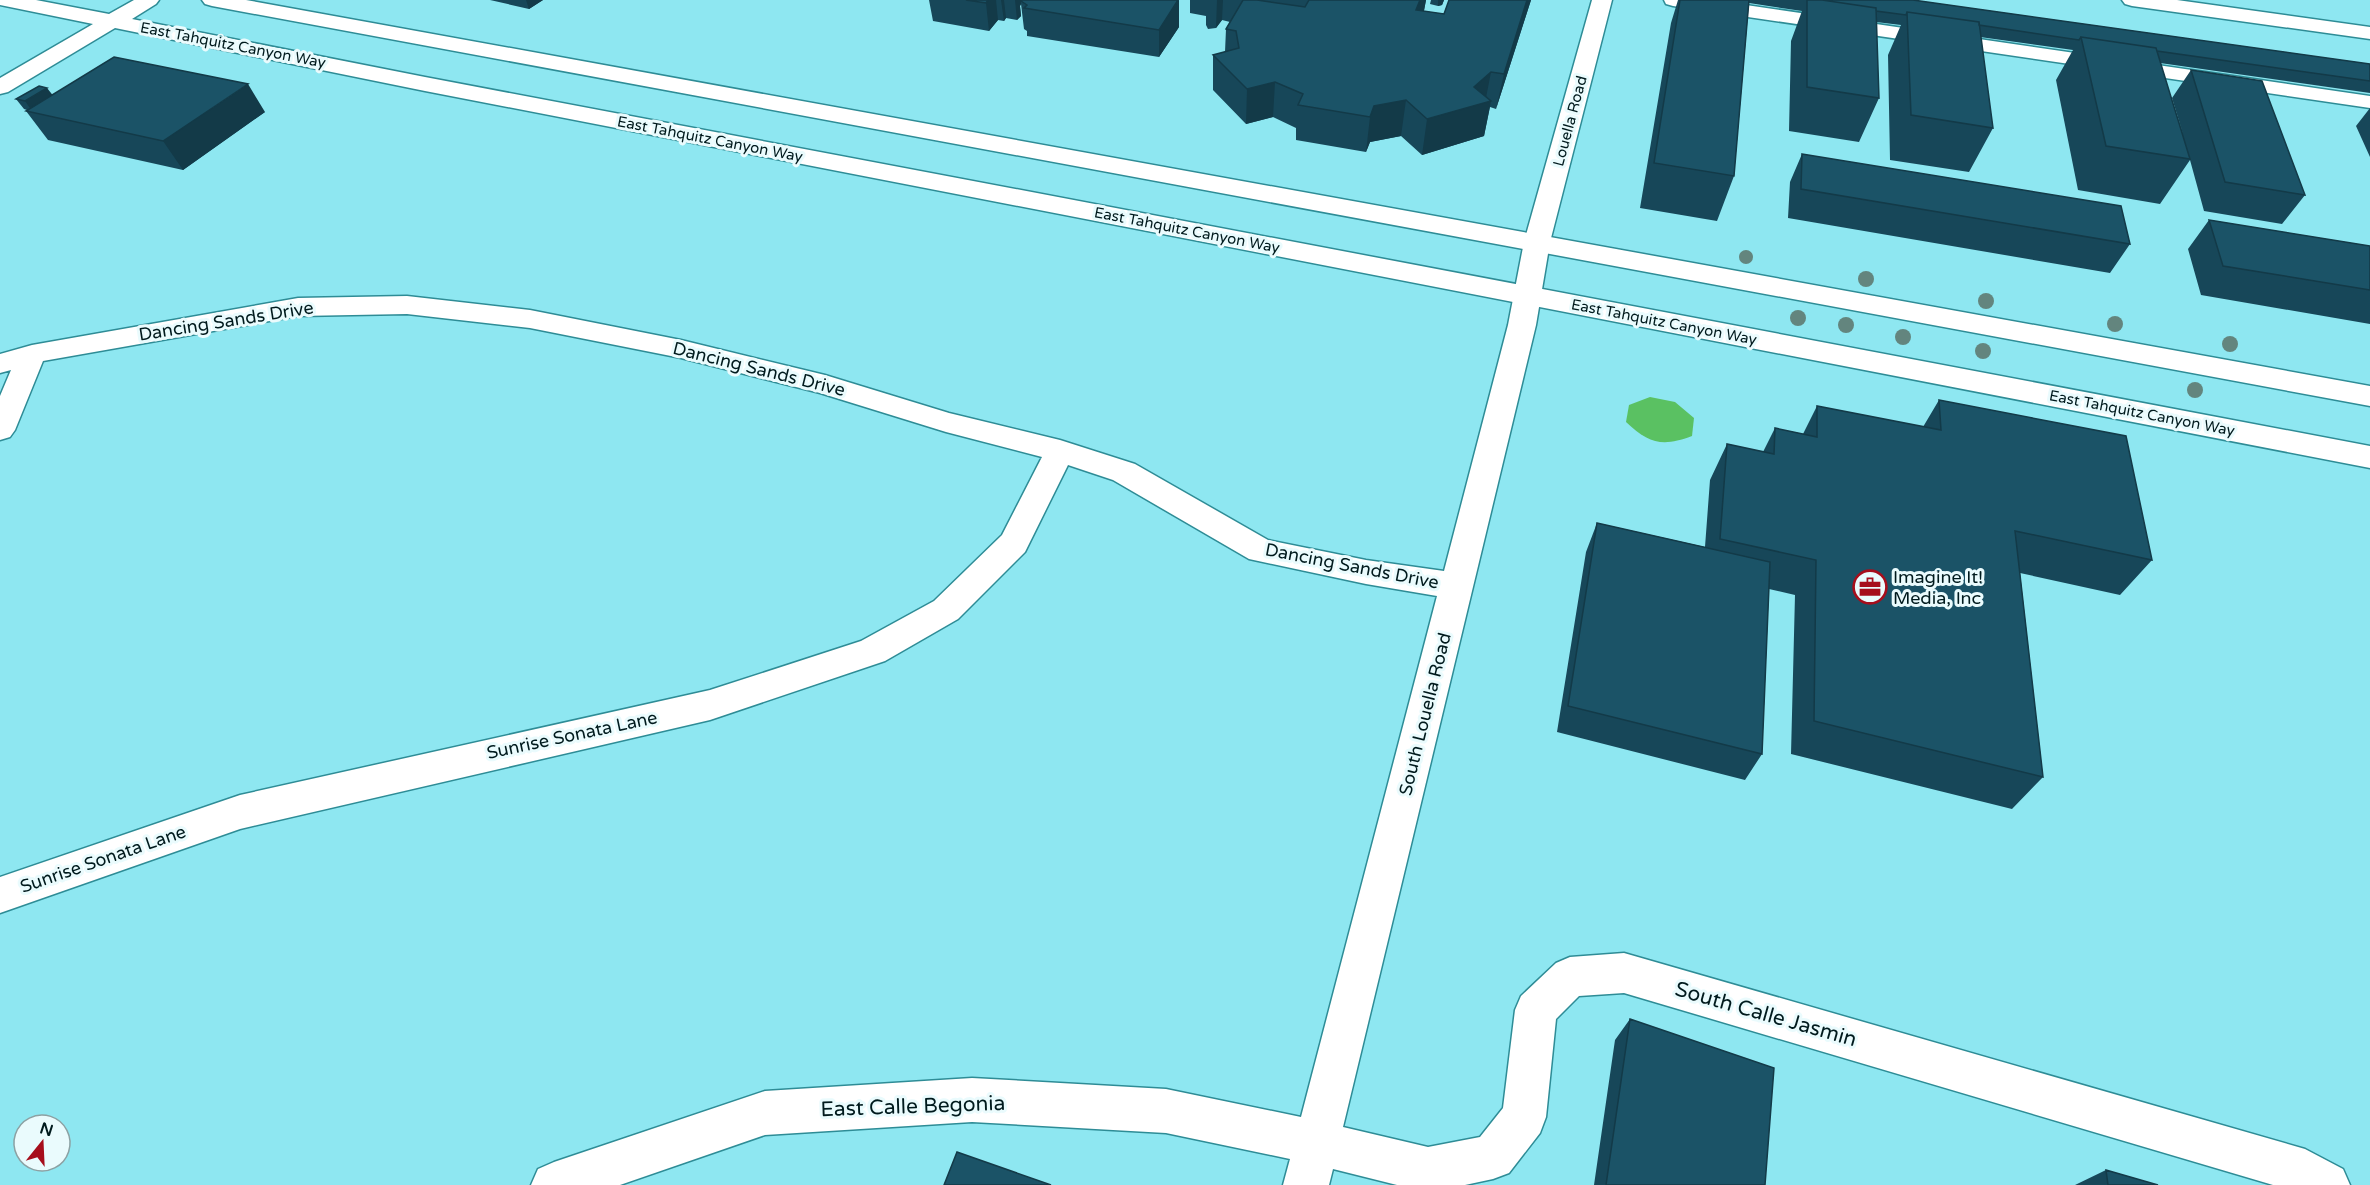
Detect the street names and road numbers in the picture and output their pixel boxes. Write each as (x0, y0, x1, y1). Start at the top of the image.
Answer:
street label: East Tahquitz Canyon Way (139, 18, 327, 72)
street label: Louella Road (1549, 74, 1591, 168)
street label: East Tahquitz Canyon Way (616, 112, 804, 166)
street label: East Tahquitz Canyon Way (1093, 203, 1281, 257)
street label: East Tahquitz Canyon Way (1570, 295, 1758, 349)
street label: Dancing Sands Drive (137, 296, 315, 346)
street label: Dancing Sands Drive (671, 337, 847, 401)
street label: East Tahquitz Canyon Way (2048, 386, 2236, 440)
street label: Dancing Sands Drive (1263, 538, 1441, 594)
street label: South Louella Road (1394, 630, 1456, 798)
street label: Sunrise Sonata Lane (485, 706, 659, 764)
street label: Sunrise Sonata Lane (17, 820, 189, 898)
street label: South Calle Jasmin (1672, 977, 1860, 1052)
street label: East Calle Begonia (820, 1091, 1006, 1122)

